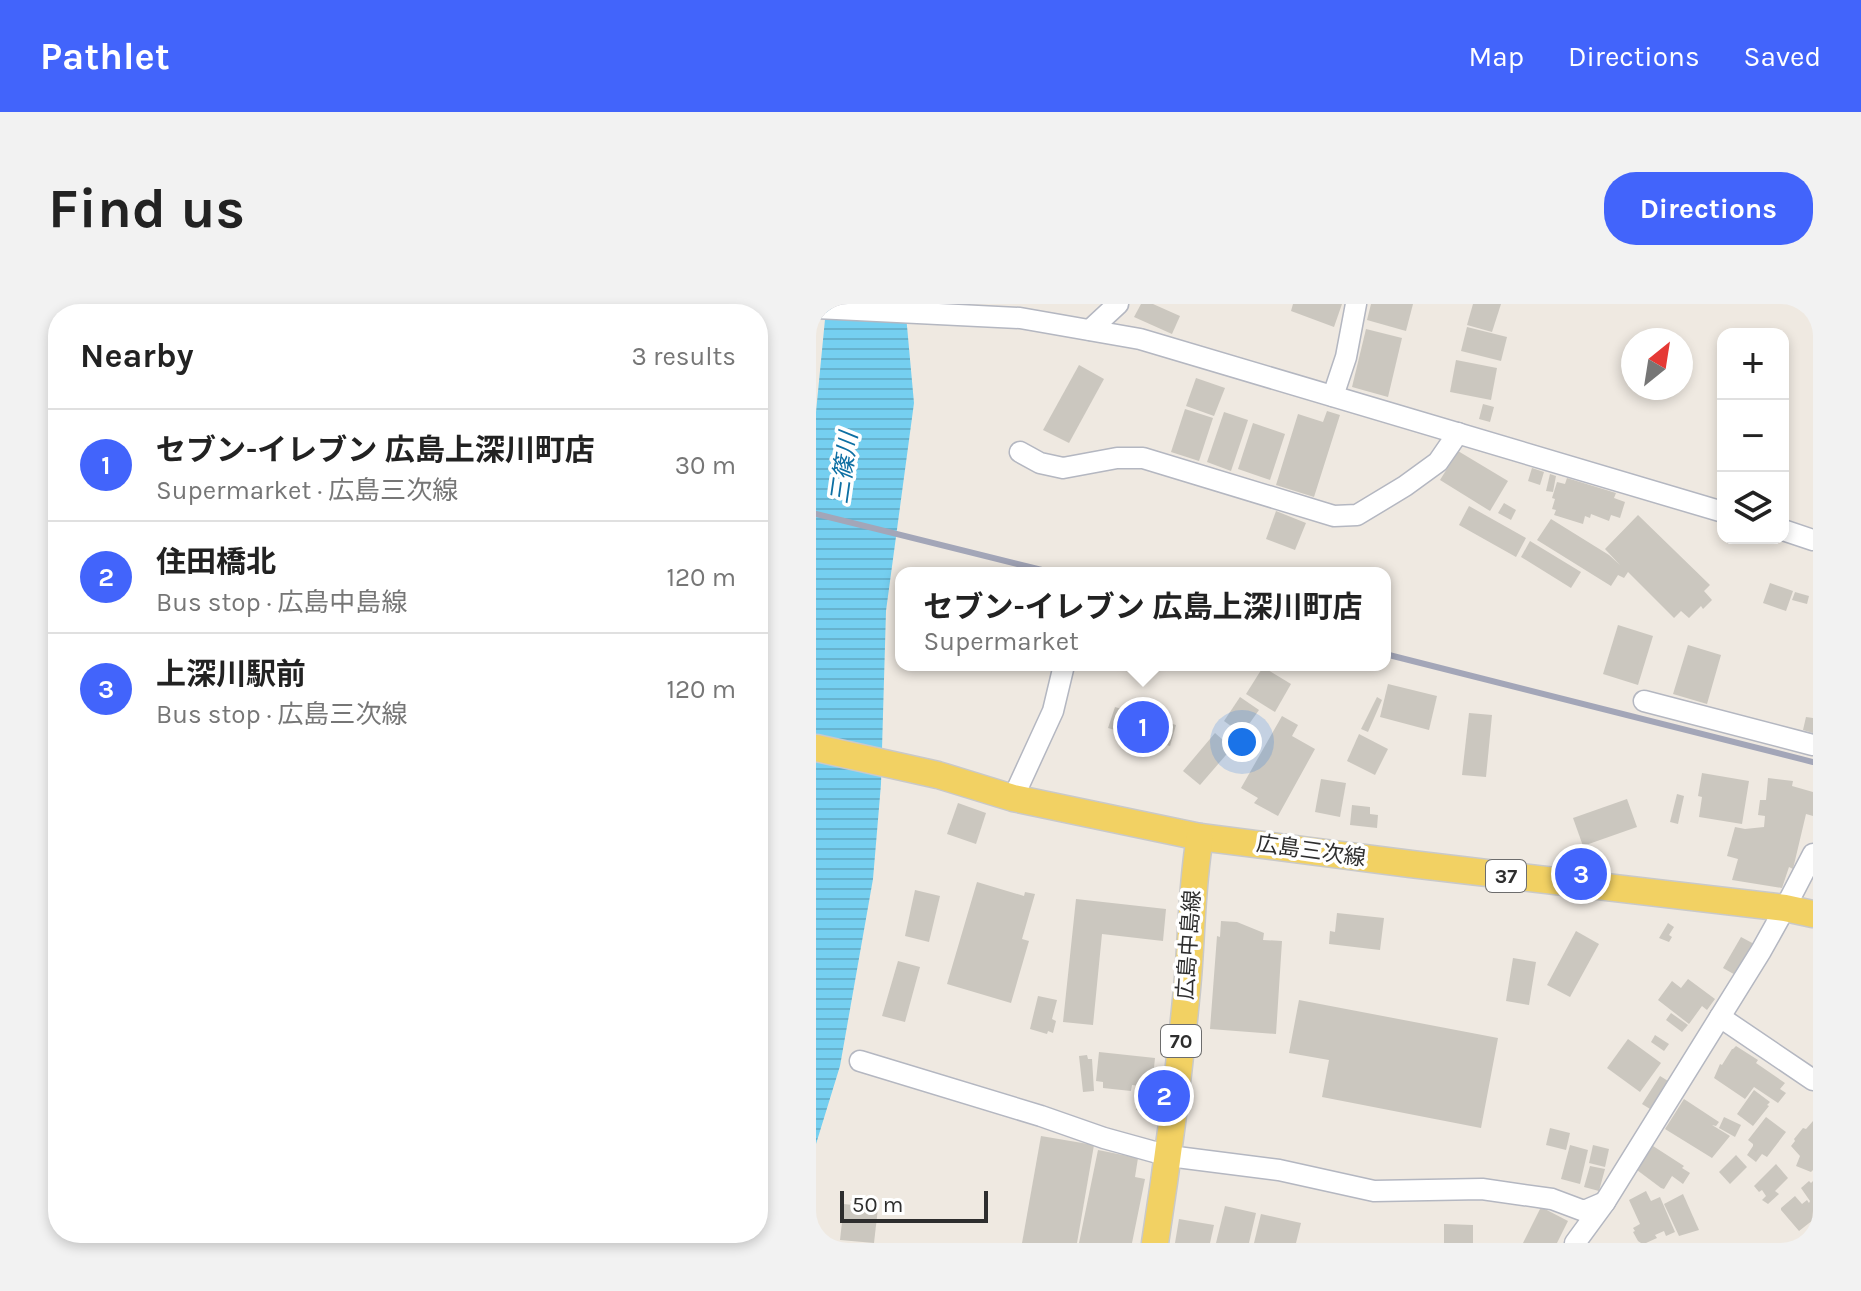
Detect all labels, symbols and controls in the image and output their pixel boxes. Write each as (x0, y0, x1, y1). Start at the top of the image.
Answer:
text: Pathlet (40, 34, 170, 79)
text: Map (1469, 40, 1524, 73)
text: Directions (1568, 40, 1700, 73)
text: Saved (1744, 40, 1821, 73)
button: Directions (1604, 172, 1813, 245)
text: Find us (48, 176, 245, 241)
north arrow (1621, 328, 1693, 400)
map controls (1717, 328, 1789, 544)
button: + (1717, 328, 1789, 400)
text: Nearby (80, 336, 194, 376)
text: 3 results (632, 341, 736, 372)
button: − (1717, 400, 1789, 472)
water label: 三篠川 (825, 427, 863, 506)
text: セブン-イレブン 広島上深川町店 (156, 432, 595, 468)
text: 1 (101, 450, 111, 481)
text: 30 m (675, 450, 736, 481)
button: layers (1717, 472, 1789, 544)
text: Supermarket · 広島三次線 (156, 475, 458, 506)
text: 住田橋北 (156, 544, 276, 580)
text: 2 (98, 562, 114, 593)
text: 120 m (666, 562, 736, 593)
popup (895, 567, 1391, 671)
text: Bus stop · 広島中島線 (156, 587, 408, 618)
text: セブン-イレブン 広島上深川町店 (924, 589, 1362, 625)
text: Supermarket (924, 626, 1079, 657)
text: 上深川駅前 (156, 656, 306, 692)
text: 3 (98, 674, 114, 705)
text: 120 m (666, 674, 736, 705)
pin: 1 (1117, 697, 1169, 757)
text: Bus stop · 広島三次線 (156, 699, 408, 730)
your location (1222, 722, 1262, 762)
street label: 広島三次線 (1255, 830, 1367, 872)
pin: 3 (1555, 844, 1607, 904)
road number: 37 (1486, 860, 1526, 892)
street label: 広島中島線 (1172, 889, 1206, 1001)
road number: 70 (1161, 1025, 1201, 1057)
pin: 2 (1138, 1066, 1190, 1126)
scale bar (840, 1187, 988, 1223)
text: 50 m (852, 1192, 903, 1218)

